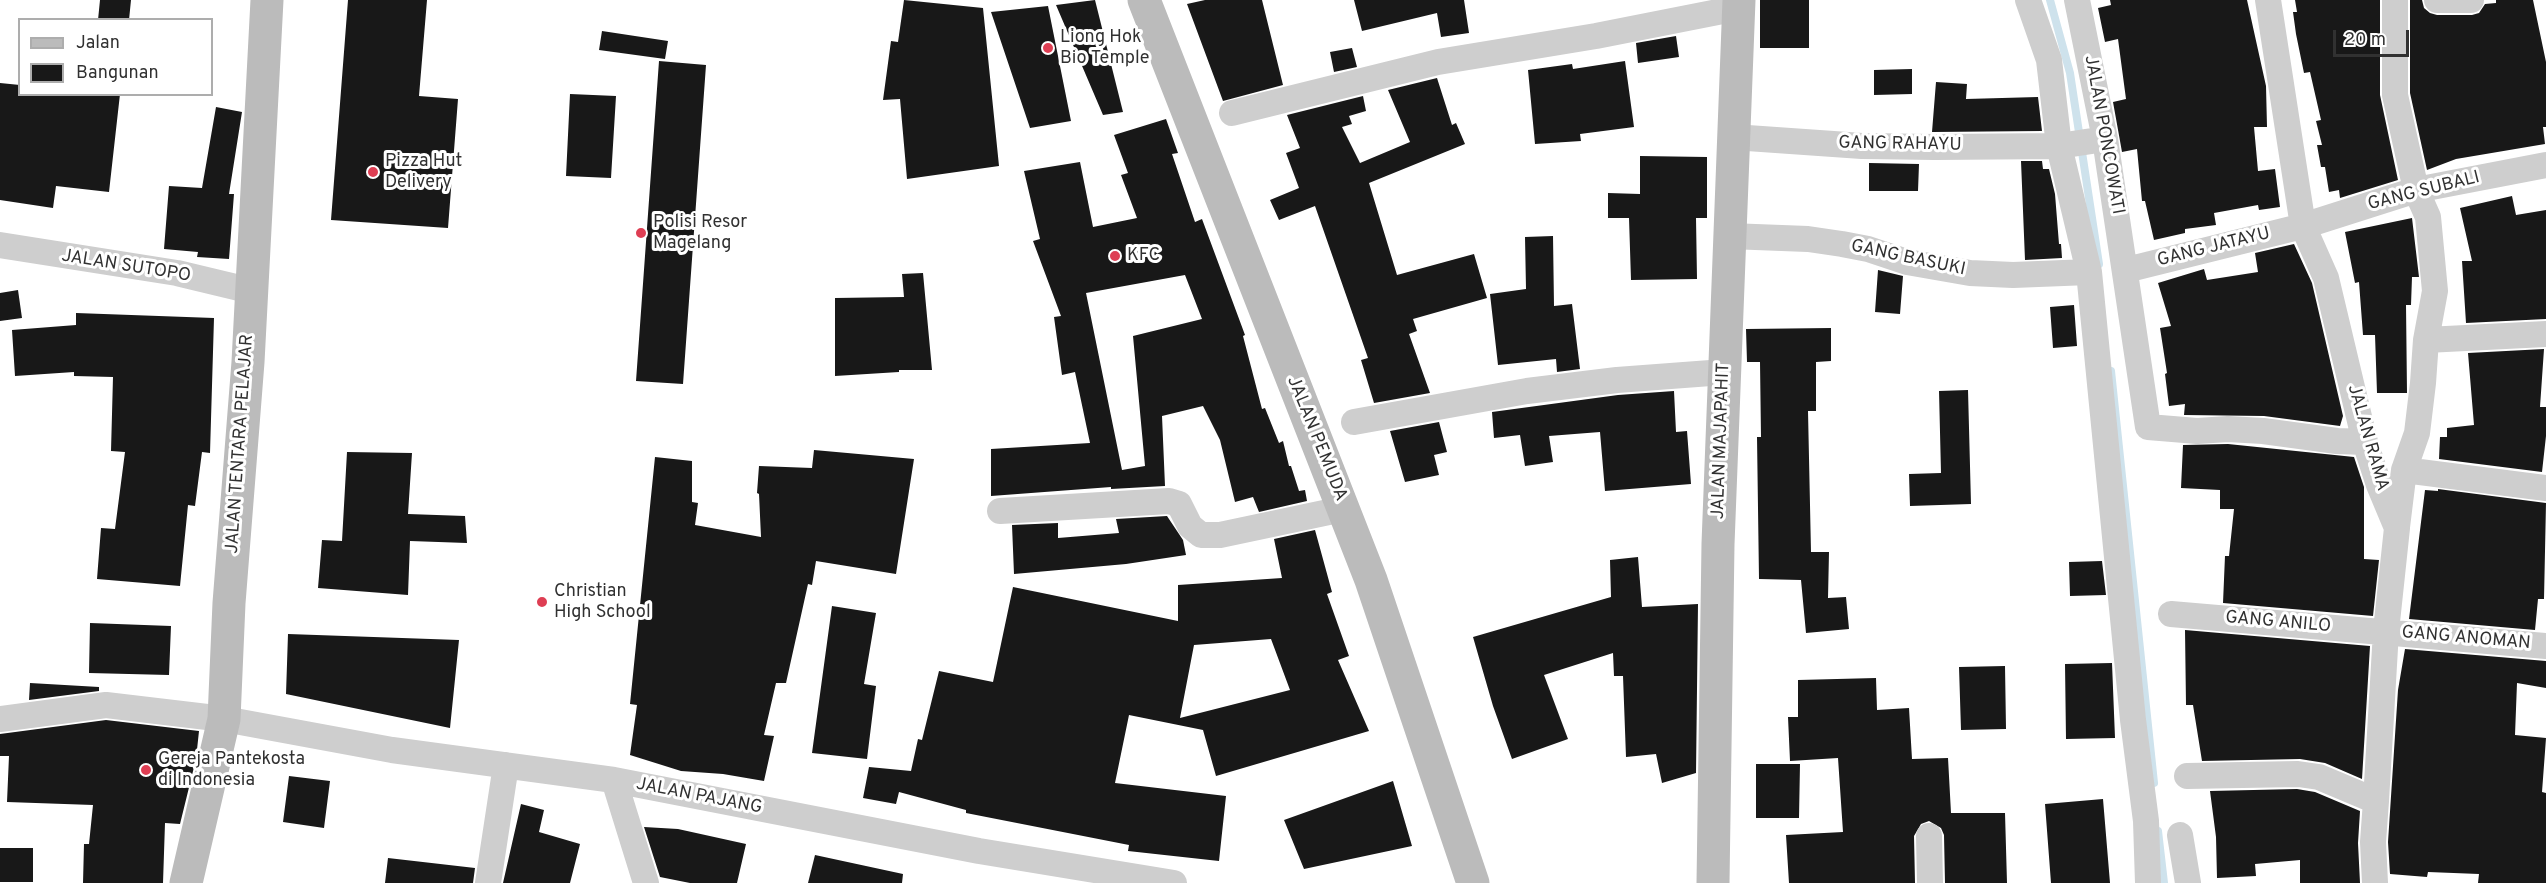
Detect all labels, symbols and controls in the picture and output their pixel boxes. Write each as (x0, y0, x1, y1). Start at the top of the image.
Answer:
legend (18, 18, 213, 96)
scale bar (2336, 18, 2412, 56)
place label: Liong Hok Bio Temple (1060, 27, 1149, 70)
text: 20 m (2344, 29, 2386, 52)
text: Jalan (76, 32, 120, 55)
marker: Liong Hok Bio Temple (1041, 41, 1055, 55)
street label: JALAN PONCOWATI (2078, 54, 2128, 216)
text: Bangunan (76, 62, 159, 85)
street label: GANG RAHAYU (1838, 133, 1962, 157)
place label: Pizza Hut Delivery (385, 151, 462, 194)
marker: Pizza Hut Delivery (366, 165, 380, 179)
street label: GANG SUBALI (2366, 168, 2482, 216)
place label: Polisi Resor Magelang (653, 212, 747, 254)
street label: GANG JATAYU (2155, 224, 2273, 272)
marker: Polisi Resor Magelang (634, 226, 648, 240)
street label: GANG BASUKI (1849, 236, 1967, 282)
place label: KFC (1127, 245, 1160, 267)
street label: JALAN SUTOPO (60, 246, 192, 288)
marker: KFC (1108, 249, 1122, 263)
street label: JALAN TENTARA PELAJAR (223, 334, 259, 554)
street label: JALAN MAJAPAHIT (1708, 362, 1736, 520)
street label: JALAN PEMUDA (1281, 373, 1351, 505)
street label: JALAN RAMA (2341, 382, 2393, 494)
place label: Christian High School (554, 581, 651, 624)
marker: Christian High School (535, 595, 549, 609)
street label: GANG ANILO (2224, 608, 2332, 638)
street label: GANG ANOMAN (2401, 623, 2531, 655)
place label: Gereja Pantekosta di Indonesia (158, 749, 305, 792)
marker: Gereja Pantekosta di Indonesia (139, 763, 153, 777)
street label: JALAN PAJANG (634, 774, 764, 820)

